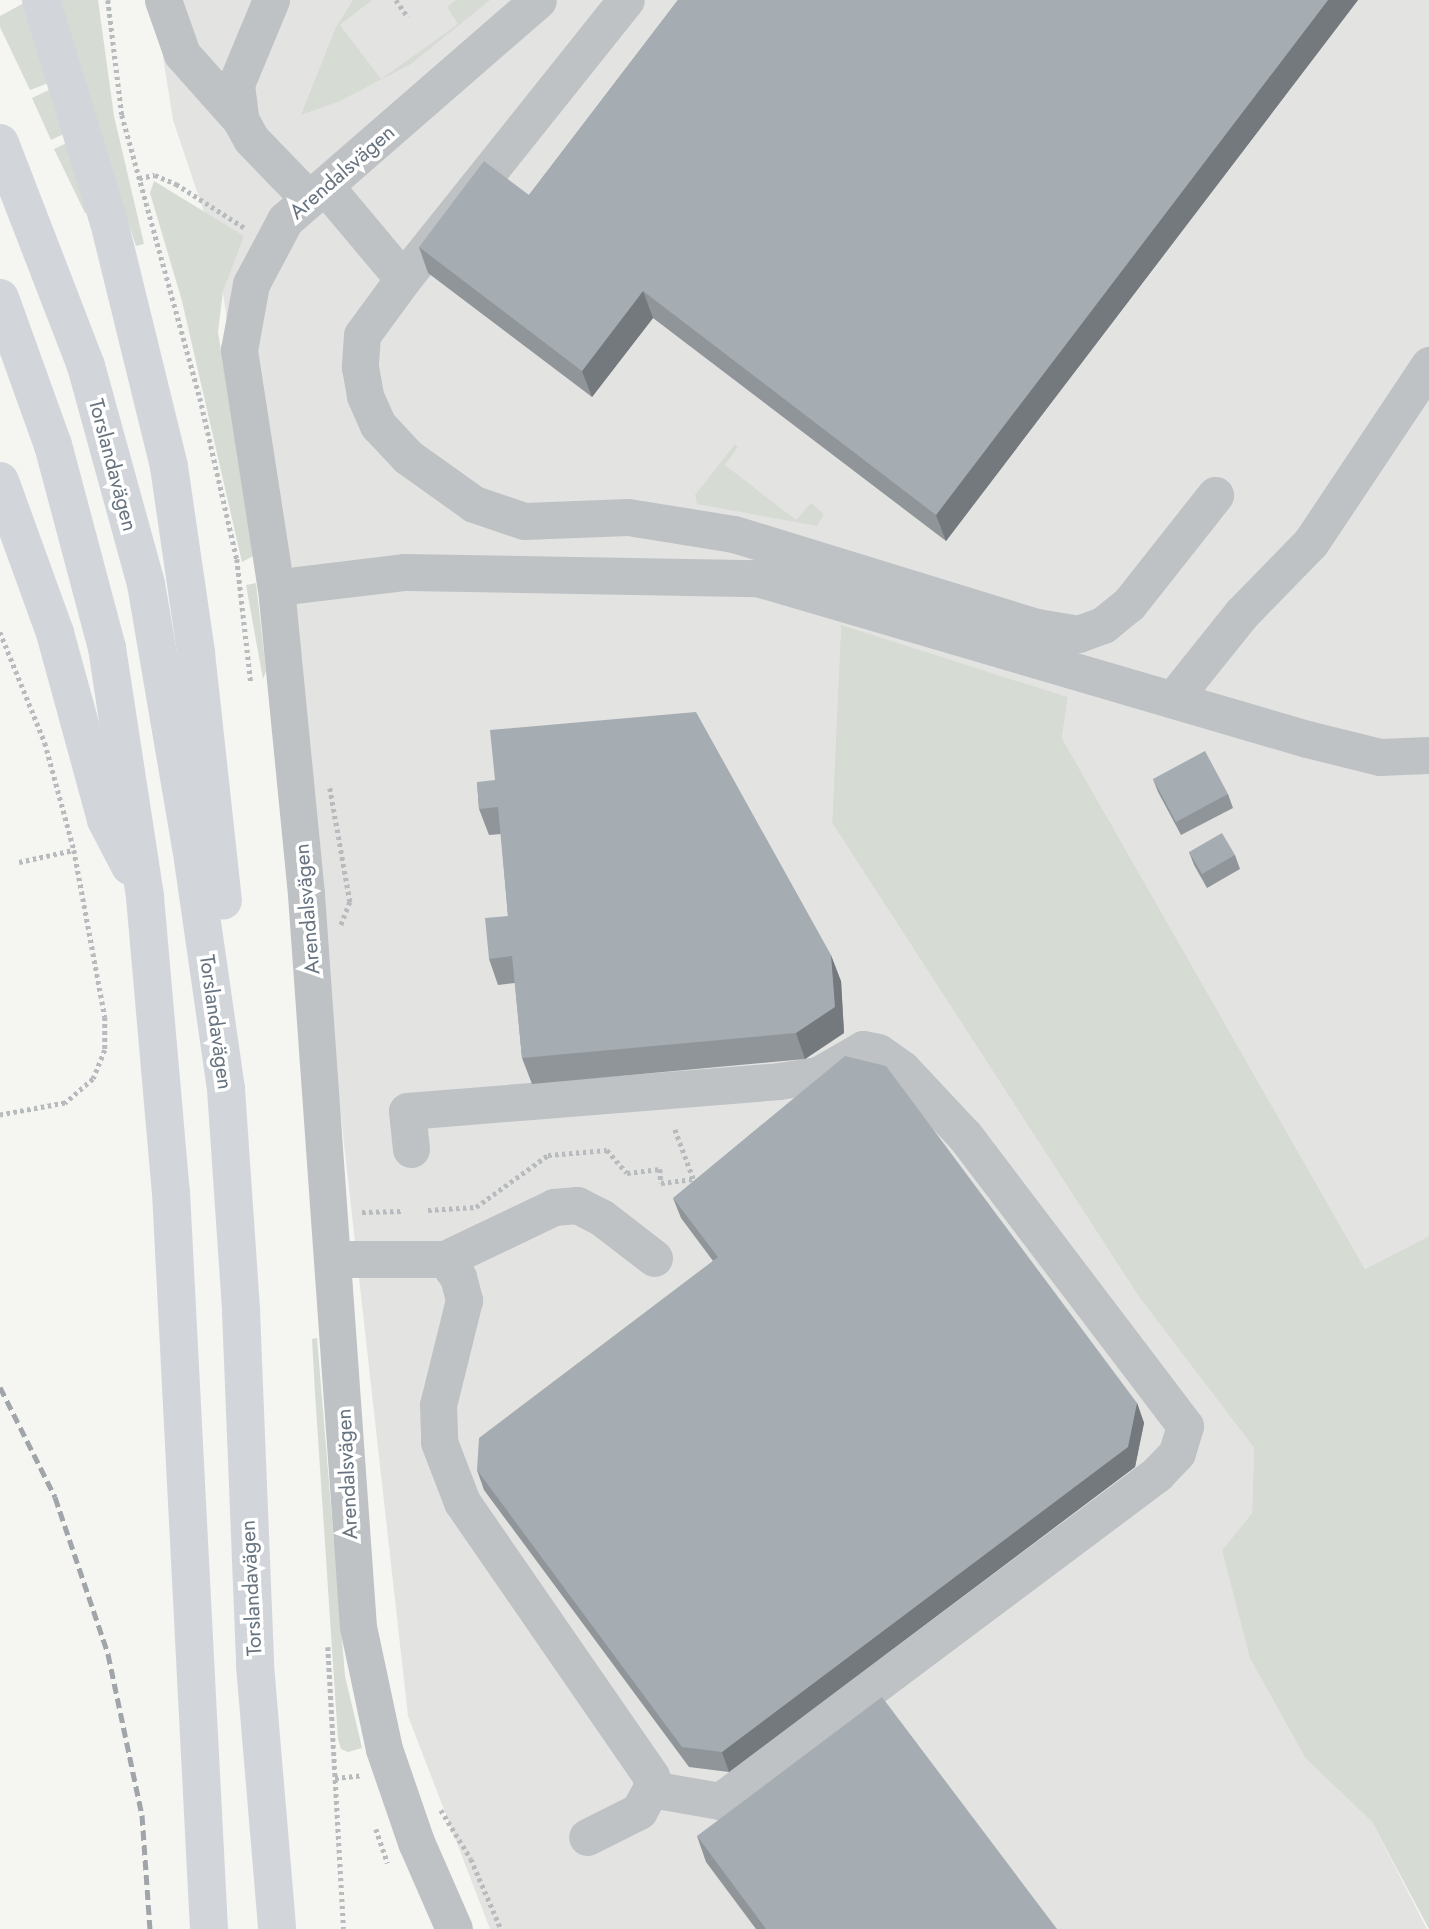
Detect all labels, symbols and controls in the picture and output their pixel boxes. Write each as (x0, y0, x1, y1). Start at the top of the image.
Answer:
street label: Arendalsvägen (284, 119, 400, 225)
street label: Torslandavägen (83, 396, 143, 534)
street label: Arendalsvägen (289, 843, 325, 975)
street label: Torslandavägen (194, 953, 238, 1091)
street label: Arendalsvägen (331, 1408, 363, 1540)
street label: Torslandavägen (235, 1519, 267, 1657)

